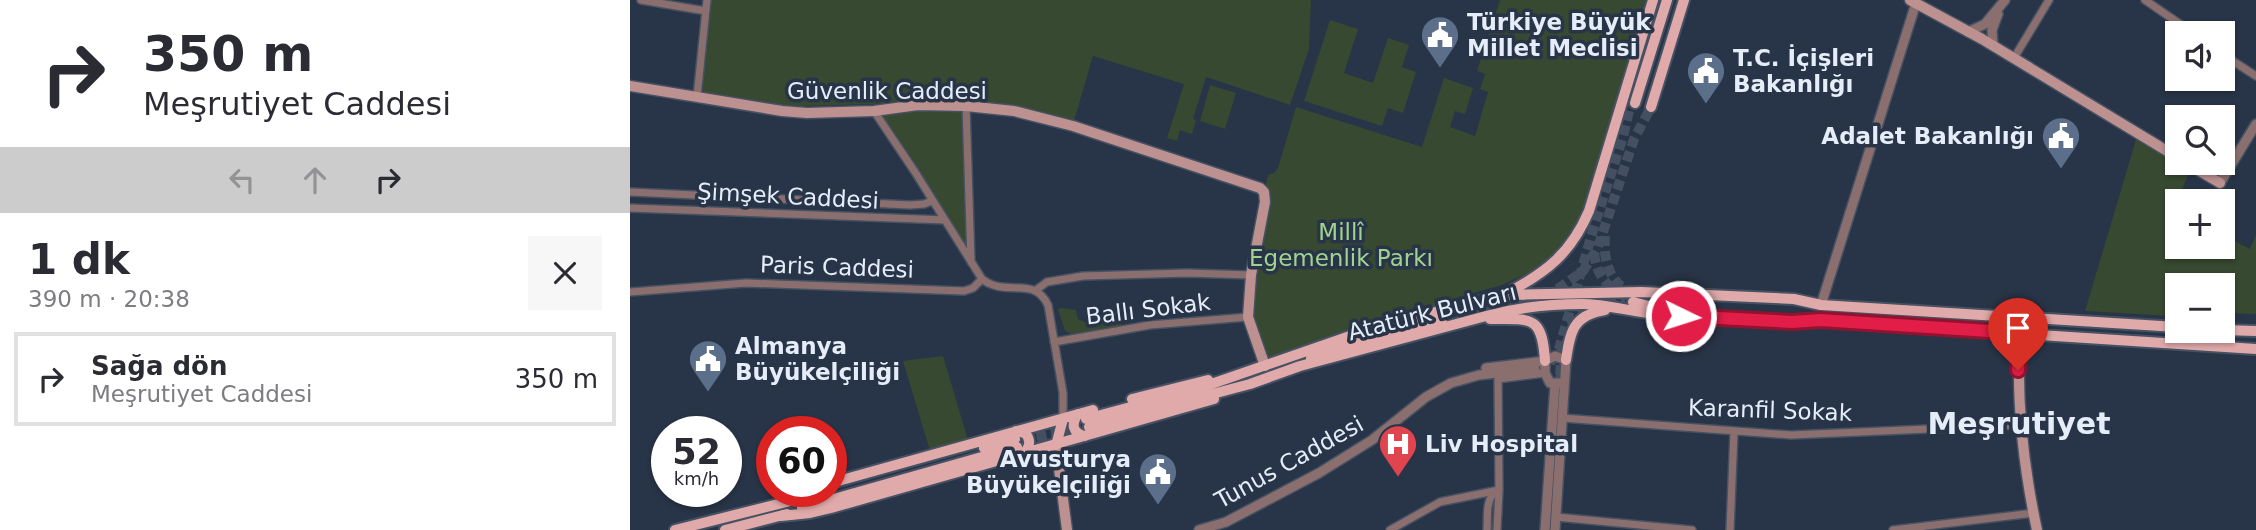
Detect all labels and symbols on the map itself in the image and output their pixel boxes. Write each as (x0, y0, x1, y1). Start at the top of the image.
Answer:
place label: Türkiye Büyük Millet Meclisi (1467, 9, 1651, 61)
public building icon: Türkiye Büyük Millet Meclisi (1419, 14, 1461, 69)
place label: T.C. İçişleri Bakanlığı (1733, 44, 1874, 97)
public building icon: T.C. İçişleri Bakanlığı (1685, 50, 1727, 105)
street label: Güvenlik Caddesi (787, 78, 987, 104)
public building icon: Adalet Bakanlığı (2040, 115, 2082, 170)
place label: Adalet Bakanlığı (1821, 123, 2034, 149)
street label: Şimşek Caddesi (696, 178, 880, 214)
park label: Millî Egemenlik Parkı (1249, 219, 1433, 271)
street label: Paris Caddesi (760, 251, 914, 283)
street label: Atatürk Bulvarı (1345, 279, 1519, 345)
position arrow (1644, 279, 1718, 353)
street label: Ballı Sokak (1084, 288, 1212, 330)
pin (1988, 298, 2048, 370)
place label: Almanya Büyükelçiliği (735, 333, 900, 385)
public building icon: Almanya Büyükelçiliği (687, 338, 729, 393)
street label: Karanfil Sokak (1688, 394, 1853, 426)
district label: Meşrutiyet (1927, 406, 2111, 441)
street label: Tunus Caddesi (1209, 411, 1368, 514)
speed limit sign: 60 (756, 416, 847, 507)
hospital icon: Liv Hospital (1377, 423, 1419, 478)
place label: Liv Hospital (1425, 431, 1578, 457)
place label: Avusturya Büyükelçiliği (966, 446, 1131, 498)
public building icon: Avusturya Büyükelçiliği (1137, 451, 1179, 506)

